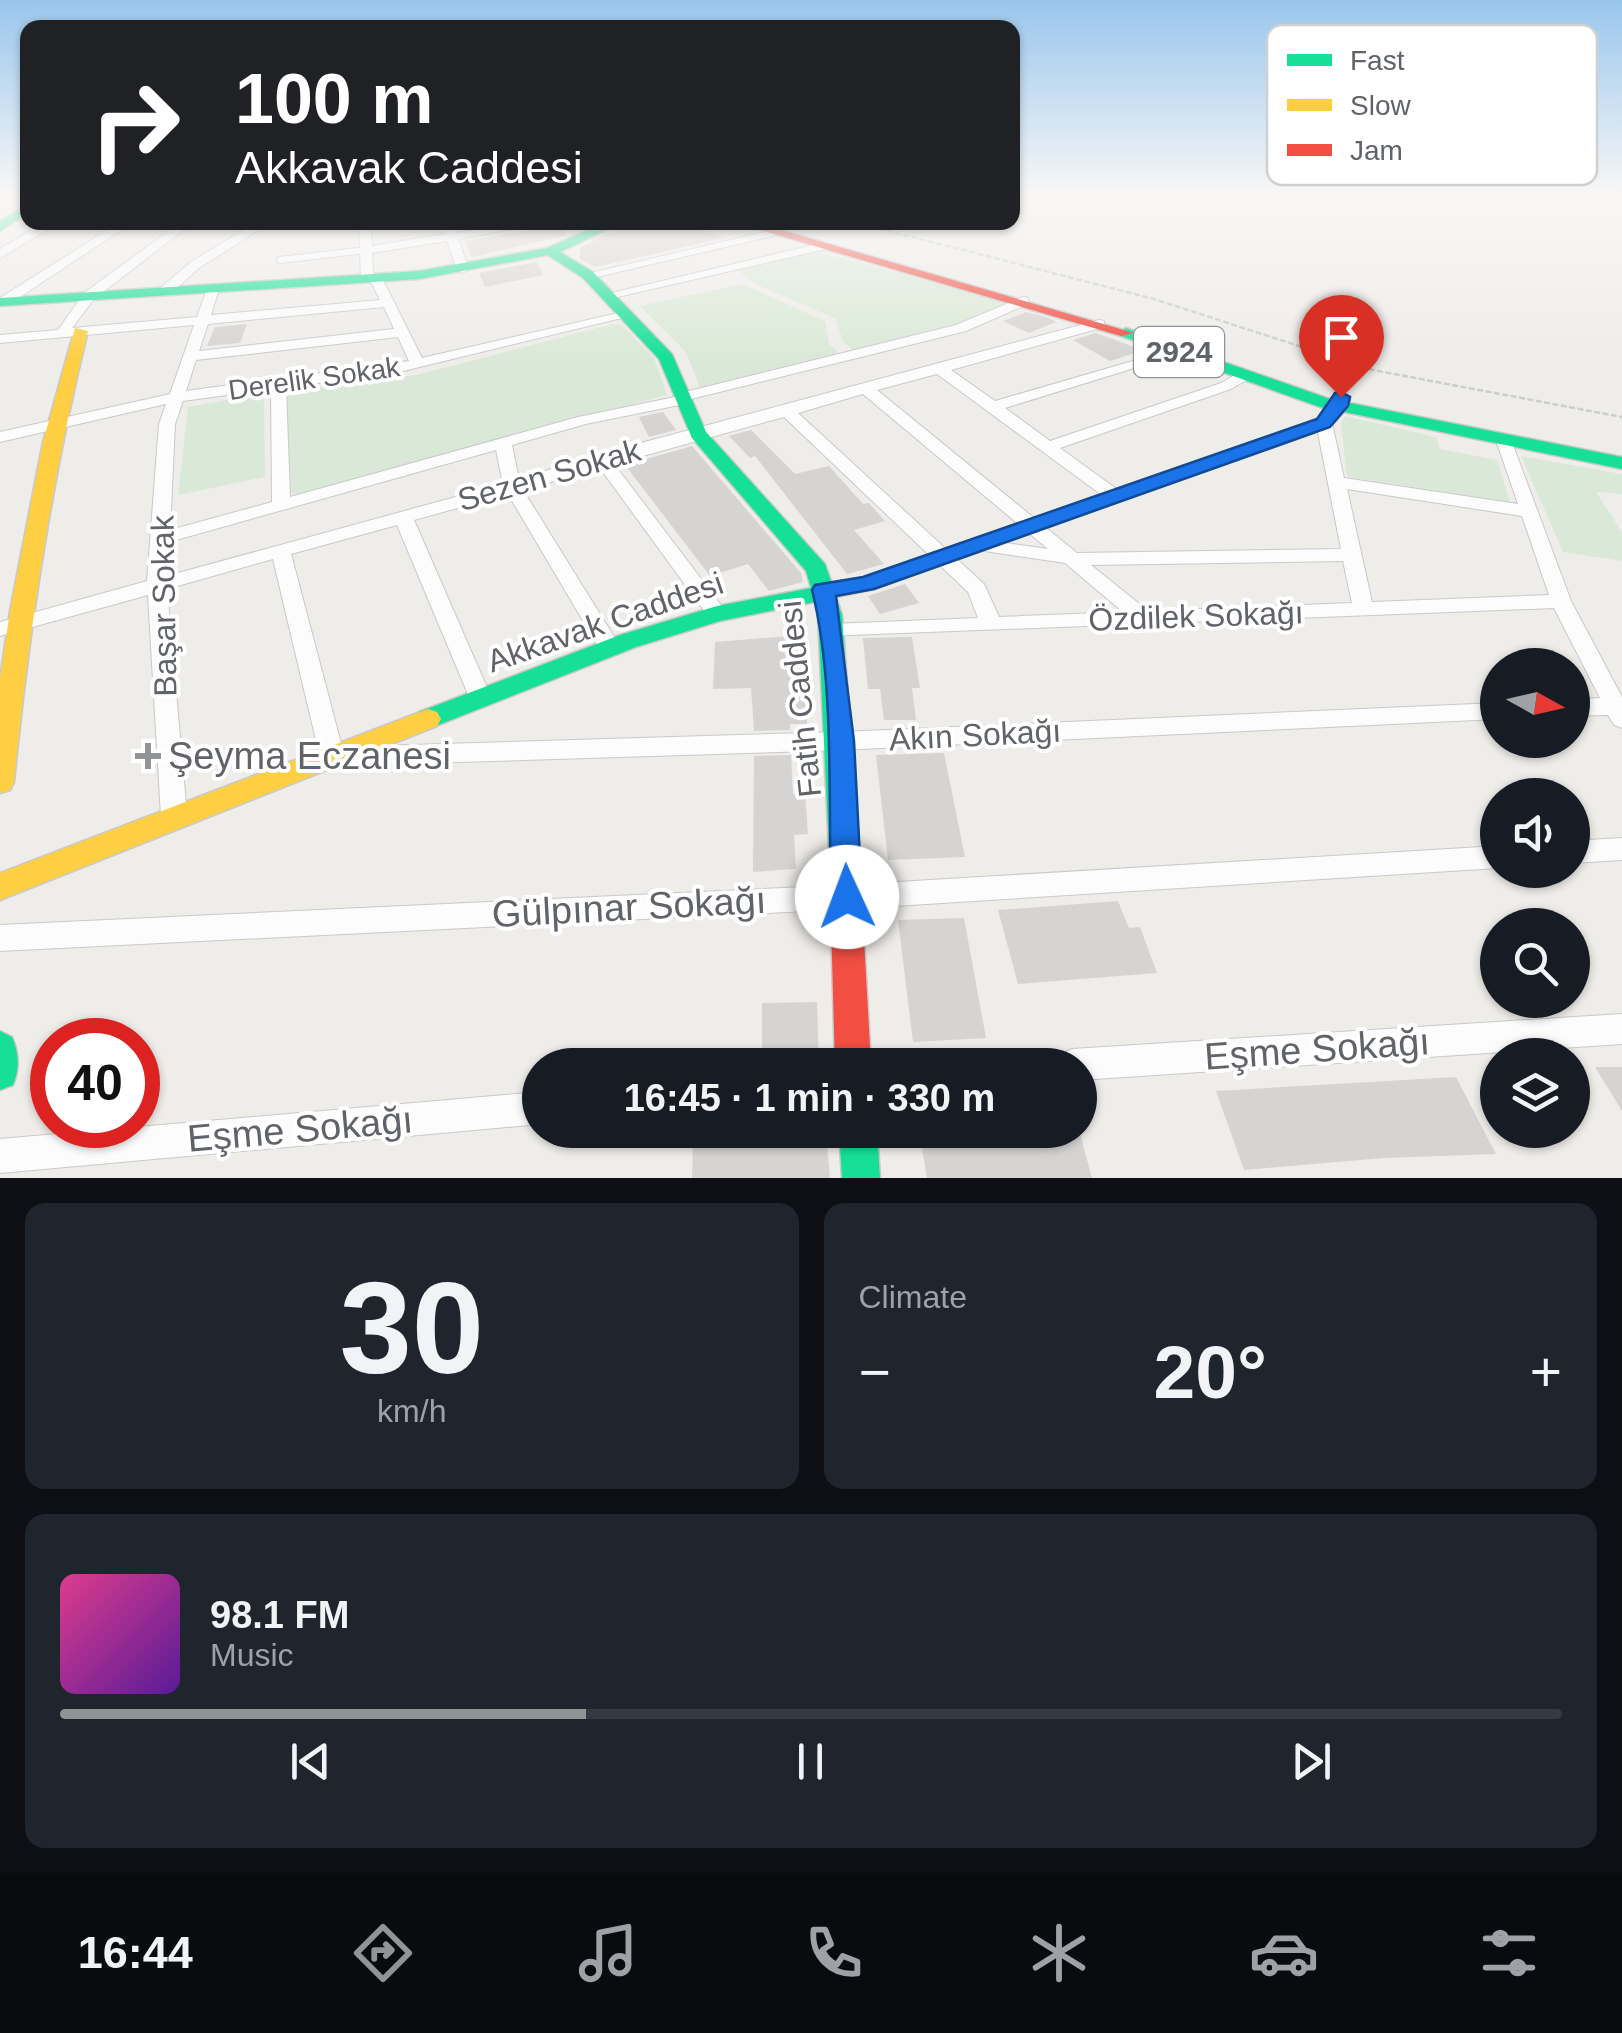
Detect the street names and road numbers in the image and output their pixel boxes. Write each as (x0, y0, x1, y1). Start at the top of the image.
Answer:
road number: 2924 (1134, 327, 1224, 377)
street label: Derelik Sokak (226, 351, 403, 406)
street label: Sezen Sokak (453, 431, 646, 518)
street label: Başar Sokak (144, 514, 184, 697)
street label: Akkavak Caddesi (482, 565, 728, 679)
street label: Özdilek Sokağı (1088, 594, 1304, 638)
street label: Fatih Caddesi (772, 599, 828, 799)
street label: Akın Sokağı (888, 713, 1062, 757)
street label: Gülpınar Sokağı (491, 879, 767, 935)
street label: Eşme Sokağı (1203, 1020, 1431, 1078)
street label: Eşme Sokağı (186, 1098, 414, 1160)

